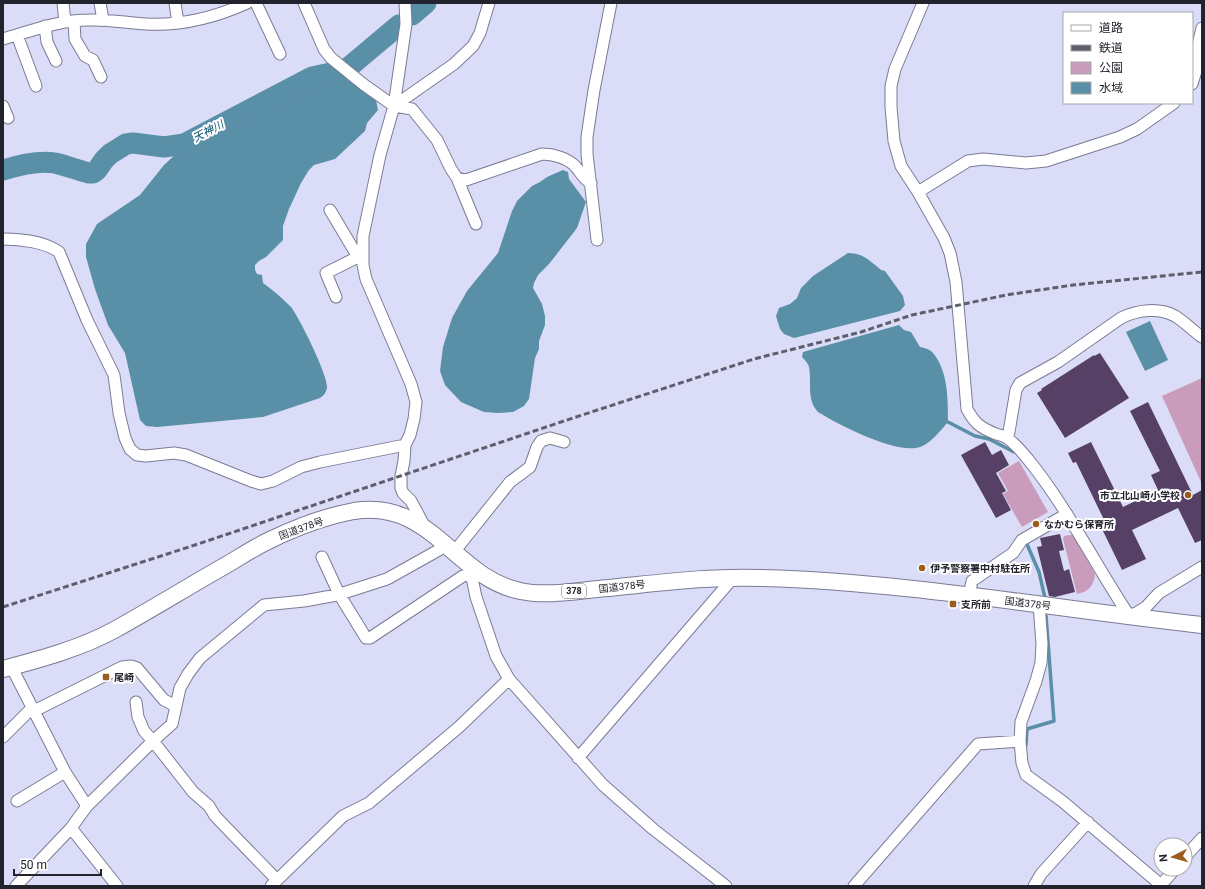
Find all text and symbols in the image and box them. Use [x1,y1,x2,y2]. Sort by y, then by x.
legend [1063,12,1193,104]
text: 道路 [1099,21,1123,35]
text: 鉄道 [1099,41,1123,55]
text: 公園 [1099,61,1123,75]
text: 水域 [1099,81,1123,95]
water label: 天神川 [191,117,227,145]
place label: 市立北山崎小学校 [1100,490,1180,501]
marker: 市立北山崎小学校 [1183,490,1193,500]
street label: 国道378号 [277,515,325,542]
marker: なかむら保育所 [1031,519,1041,529]
place label: なかむら保育所 [1044,519,1114,530]
marker: 伊予警察署中村駐在所 [917,563,927,573]
place label: 伊予警察署中村駐在所 [930,563,1030,574]
street label: 国道378号 [598,579,646,594]
road number: 378 [562,584,586,598]
street label: 国道378号 [1004,595,1052,612]
marker: 支所前 [948,599,958,609]
place label: 支所前 [961,599,991,610]
marker: 尾崎 [101,672,111,682]
place label: 尾崎 [114,672,134,683]
north arrow [1153,837,1193,877]
scale bar [14,851,101,877]
text: N [1157,853,1170,863]
text: 50 m [20,858,47,872]

